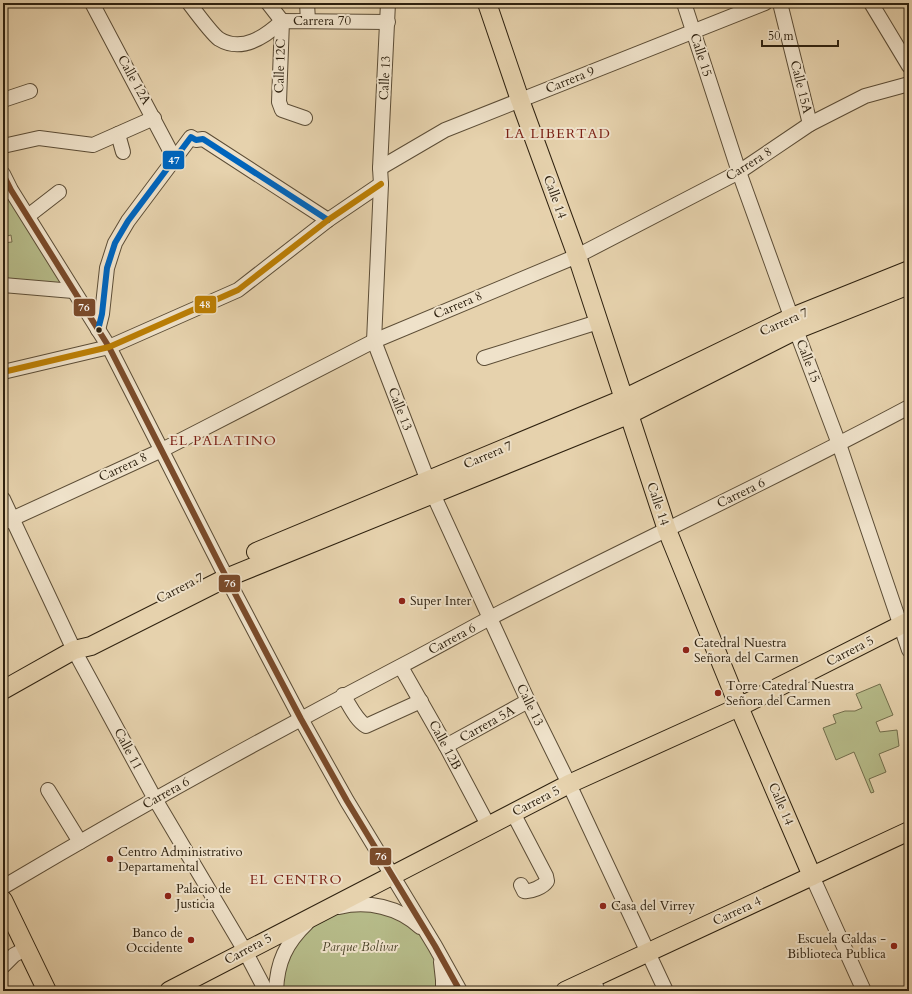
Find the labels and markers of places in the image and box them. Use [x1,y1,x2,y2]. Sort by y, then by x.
unlabelled marker [94,325,104,335]
place label: Super Inter [410,592,472,610]
marker: Super Inter [397,596,407,606]
place label: Catedral Nuestra Señora del Carmen [694,634,800,667]
marker: Catedral Nuestra Señora del Carmen [681,645,691,655]
place label: Torre Catedral Nuestra Señora del Carmen [726,677,854,710]
marker: Torre Catedral Nuestra Señora del Carmen [713,688,723,698]
place label: Centro Administrativo Departamental [118,843,243,876]
marker: Centro Administrativo Departamental [105,854,115,864]
place label: Palacio de Justicia [174,880,231,913]
marker: Palacio de Justicia [163,891,173,901]
place label: Casa del Virrey [611,897,695,915]
marker: Casa del Virrey [598,901,608,911]
place label: Banco de Occidente [126,924,183,957]
place label: Escuela Caldas - Biblioteca Publica [787,930,886,963]
marker: Banco de Occidente [186,935,196,945]
marker: Escuela Caldas - Biblioteca Publica [889,941,899,951]

